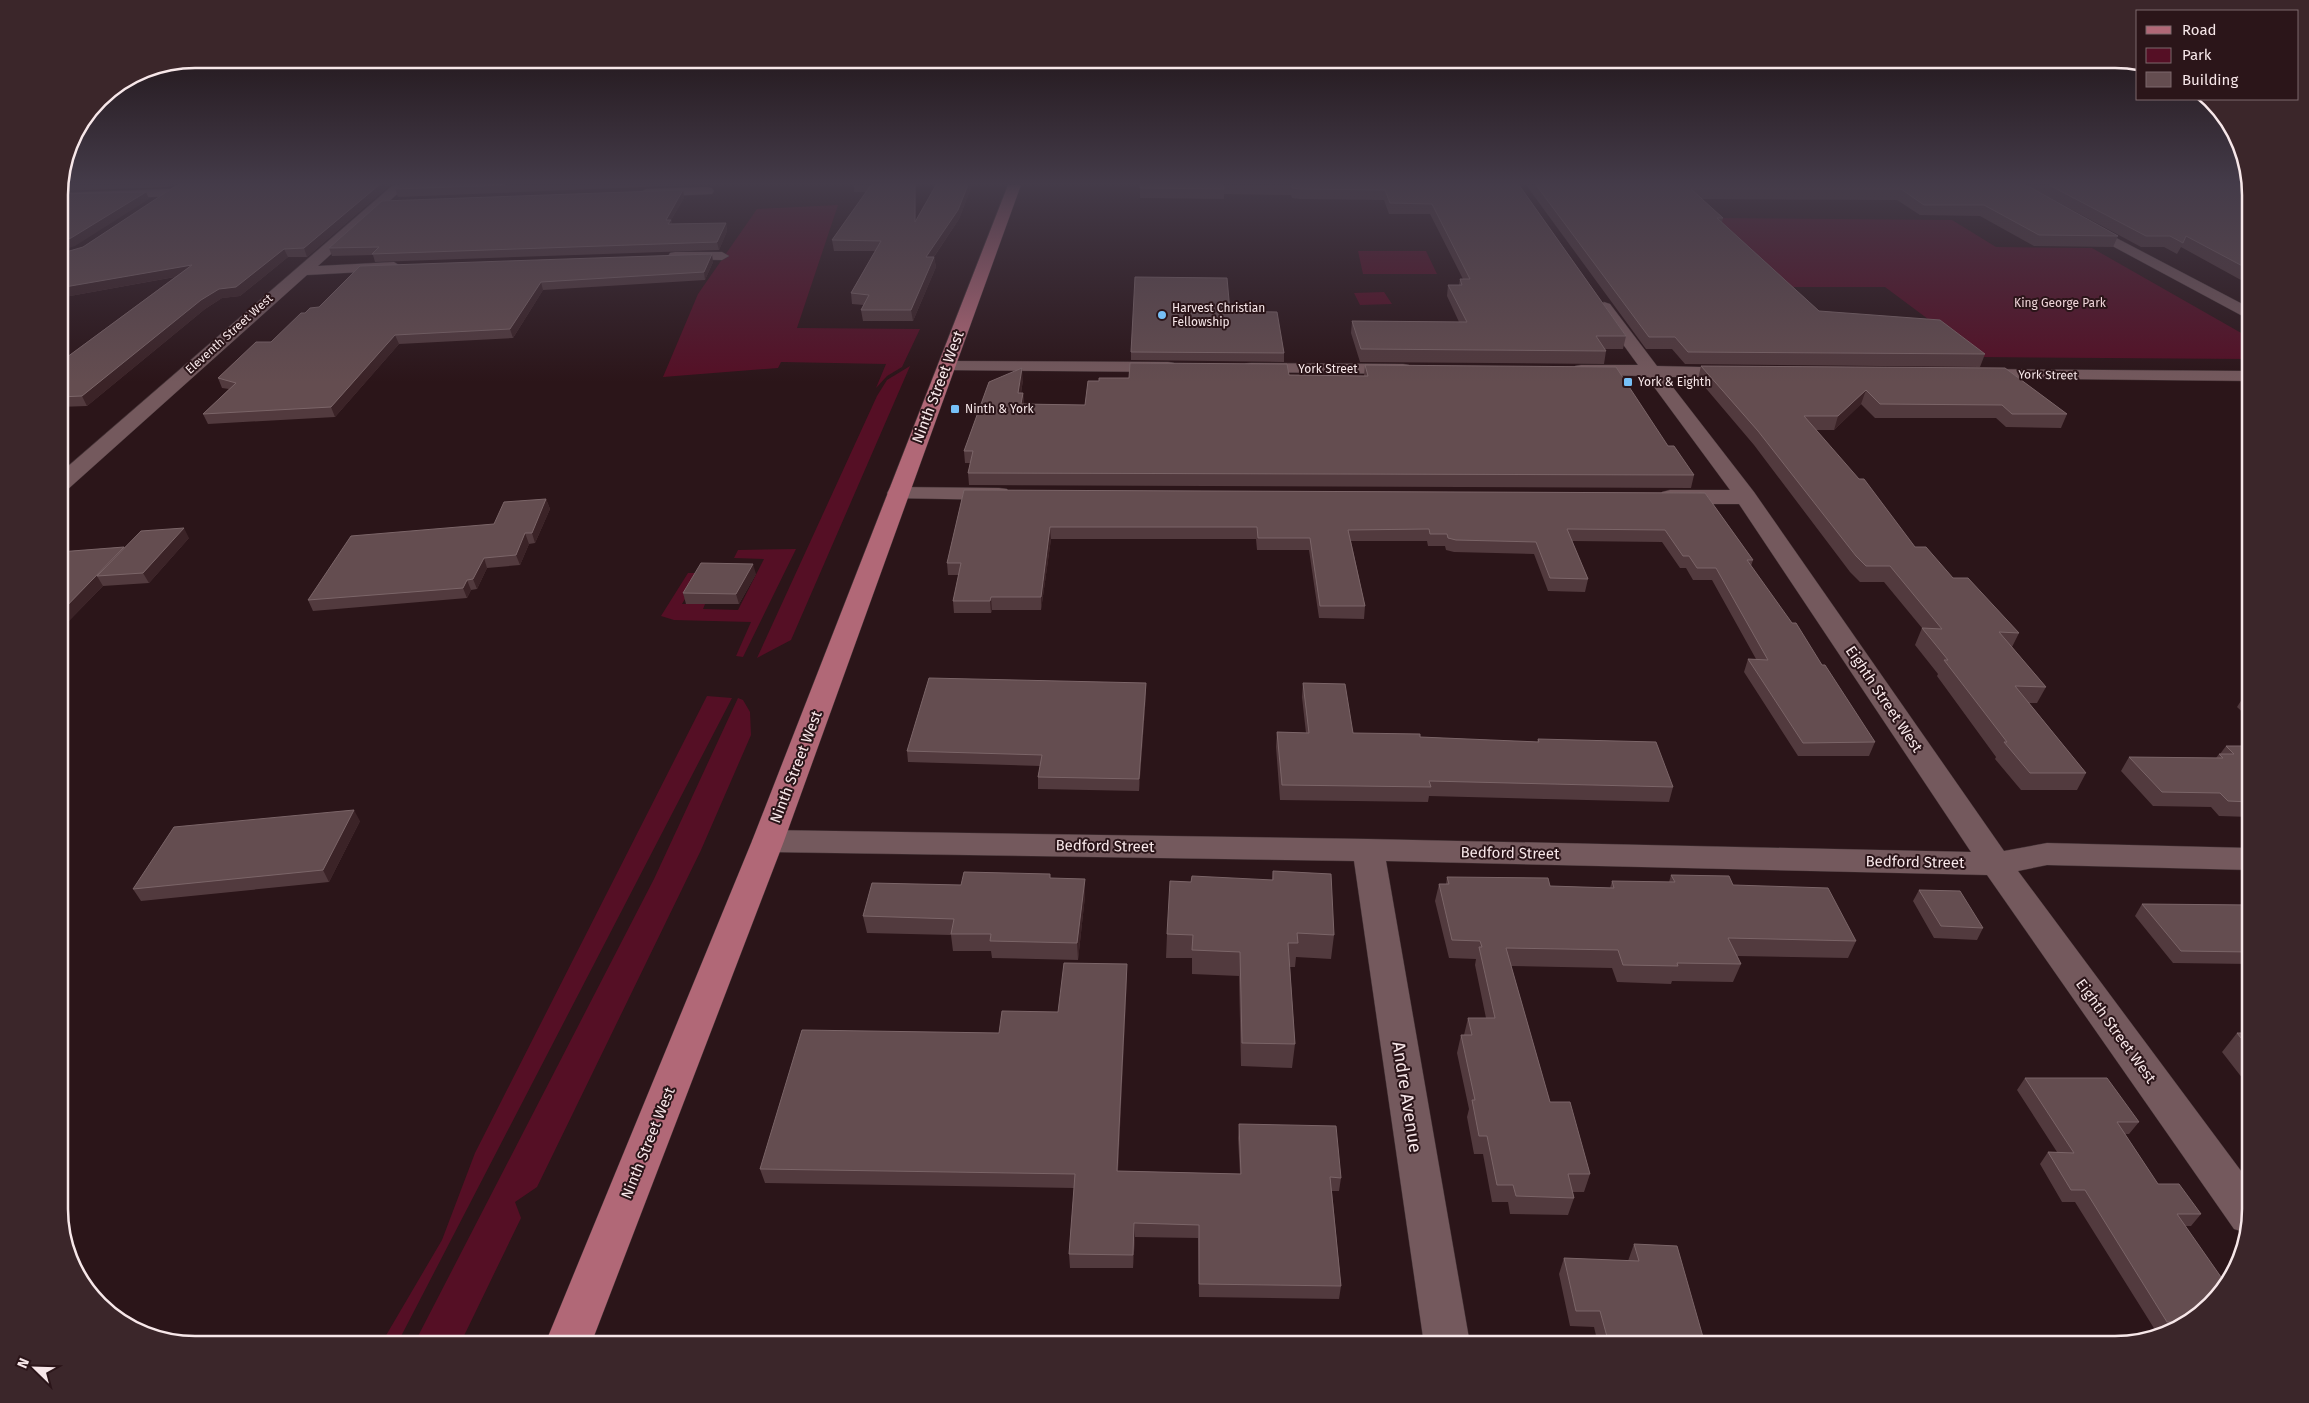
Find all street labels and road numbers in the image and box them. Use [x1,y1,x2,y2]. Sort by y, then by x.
street label: Eleventh Street West [183,291,276,377]
street label: Ninth Street West [908,328,968,446]
street label: York Street [1298,362,1358,376]
street label: York Street [2018,367,2078,383]
street label: Eighth Street West [1842,642,1927,756]
street label: Ninth Street West [766,708,826,826]
street label: Bedford Street [1055,836,1155,856]
street label: Bedford Street [1460,843,1560,863]
street label: Bedford Street [1865,852,1965,872]
street label: Eighth Street West [2072,975,2160,1087]
street label: Andre Avenue [1387,1040,1427,1154]
street label: Ninth Street West [617,1084,679,1202]

